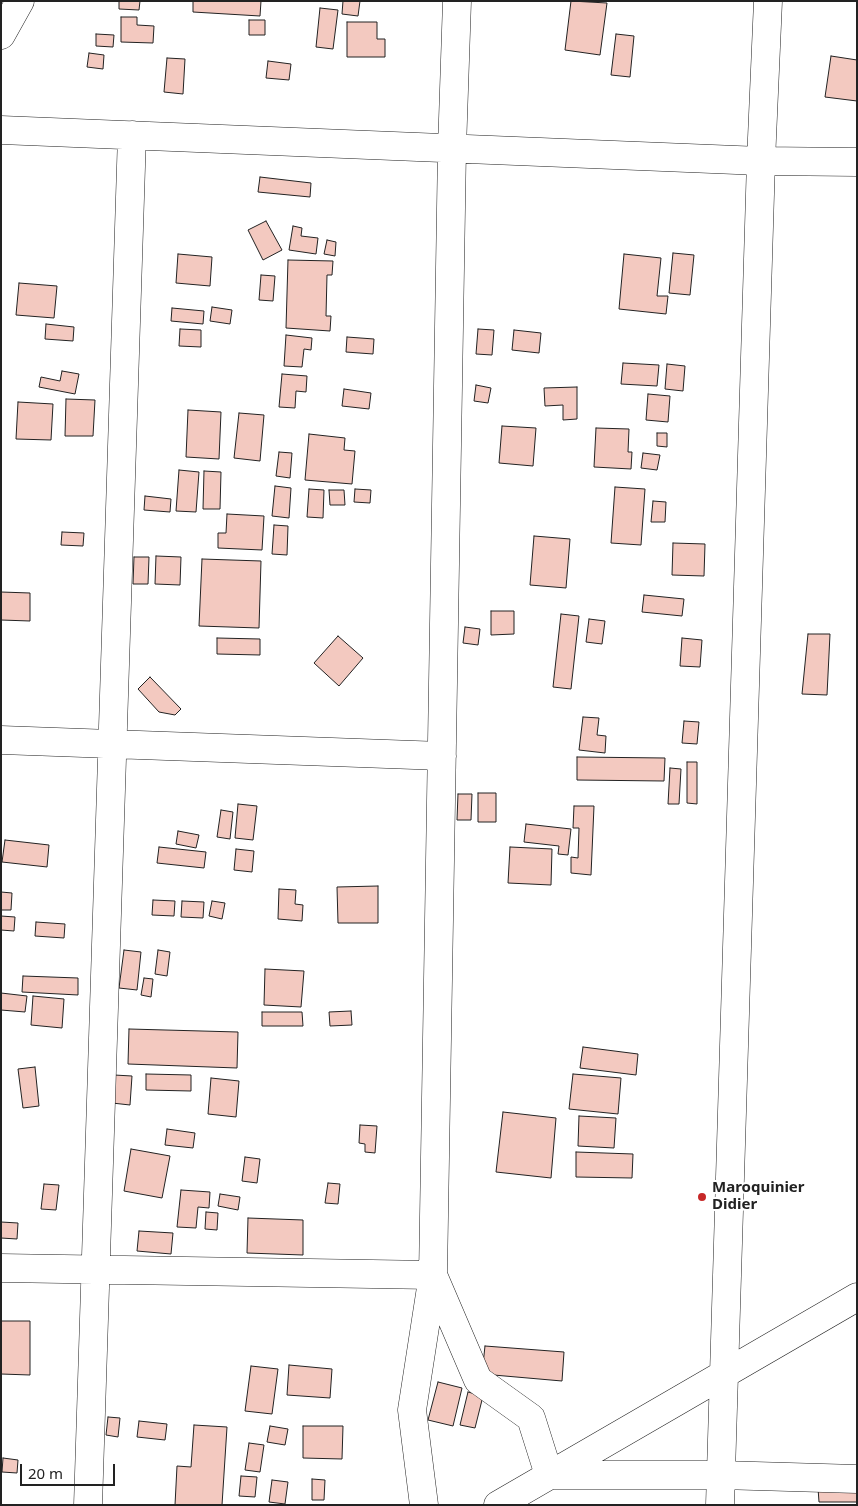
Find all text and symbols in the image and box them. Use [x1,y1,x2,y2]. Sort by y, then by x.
place label: Maroquinier Didier [712,1179,805,1214]
marker: Maroquinier Didier [696,1191,708,1203]
scale bar [22,1454,118,1486]
text: 20 m [28,1463,63,1483]

